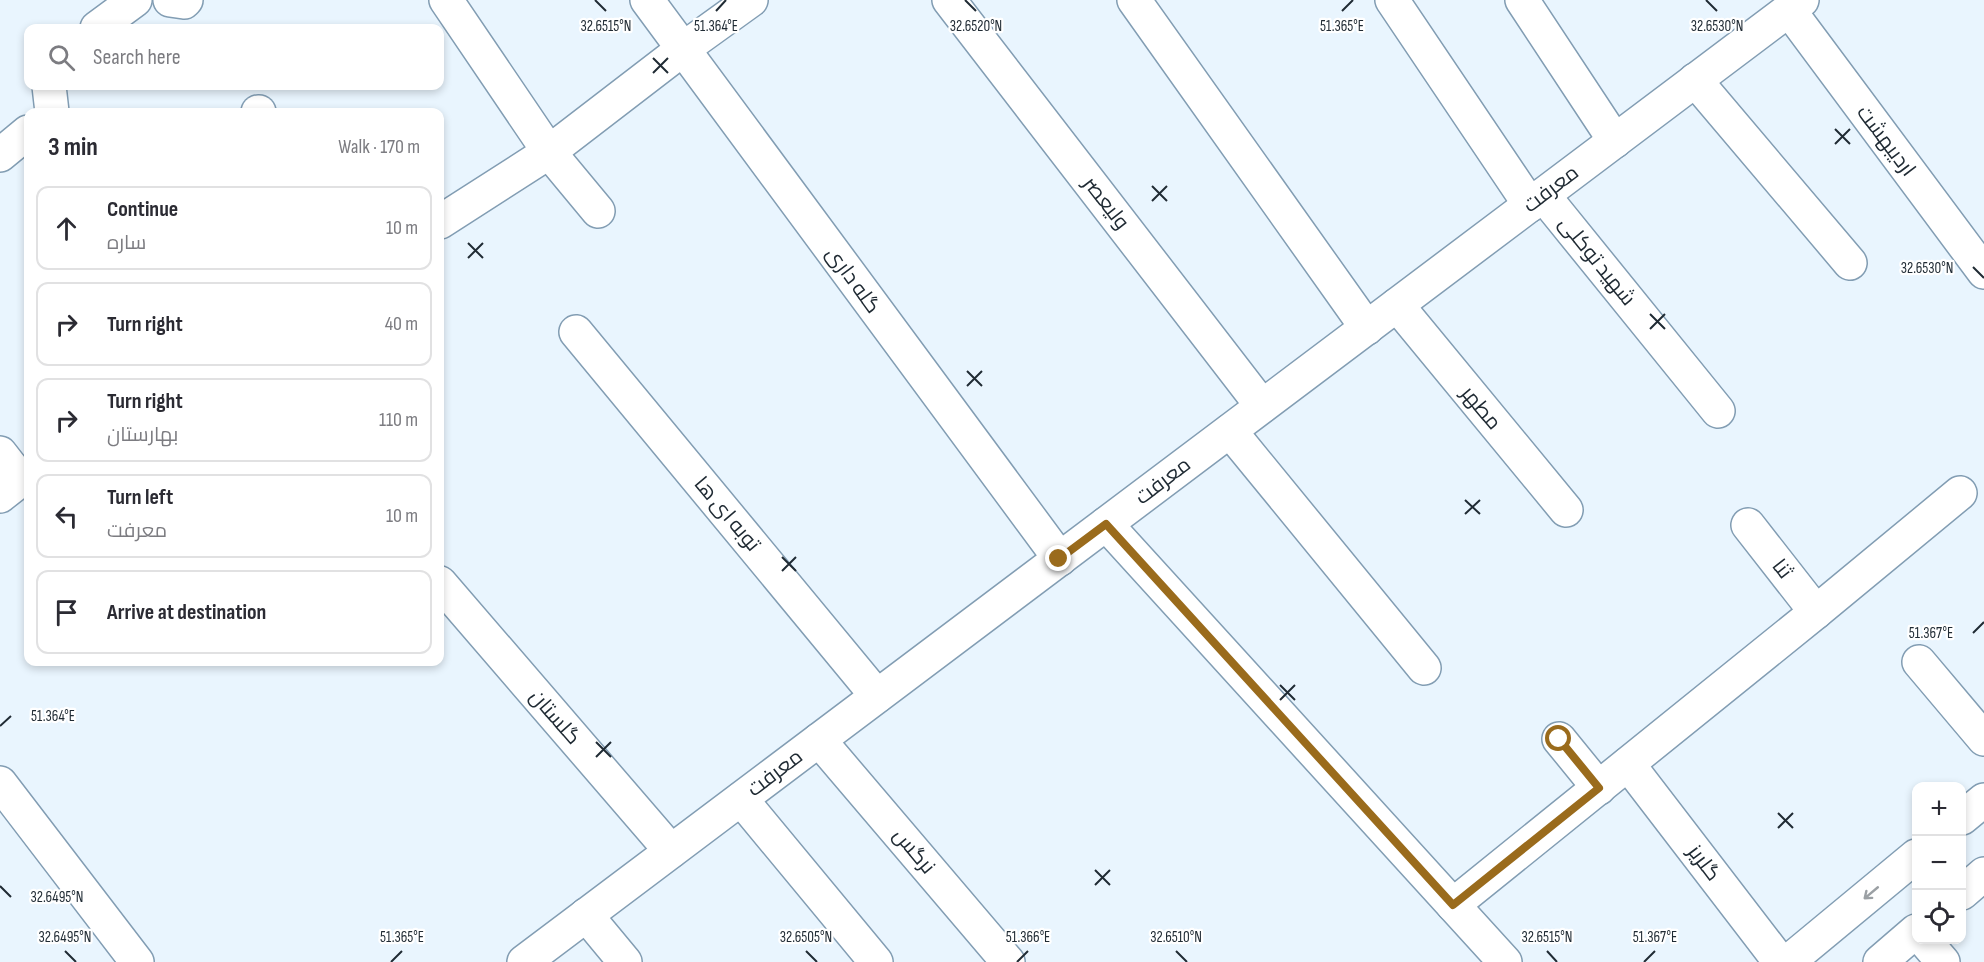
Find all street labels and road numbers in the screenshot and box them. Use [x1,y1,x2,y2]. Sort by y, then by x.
street label: اردیبهشت [1851,101,1921,181]
street label: معرفت [1518,160,1584,218]
street label: ولیعصر [1077,171,1134,234]
street label: شهید توکلی [1553,211,1641,311]
street label: گله داری [820,242,886,318]
street label: مطهر [1455,380,1506,435]
street label: معرفت [1130,452,1196,510]
street label: توبه ای ها [689,472,766,557]
street label: ثنا [1767,554,1798,584]
street label: گلستان [524,684,586,750]
street label: معرفت [742,744,808,802]
street label: نرگس [888,823,940,879]
street label: گلریز [1682,839,1726,886]

